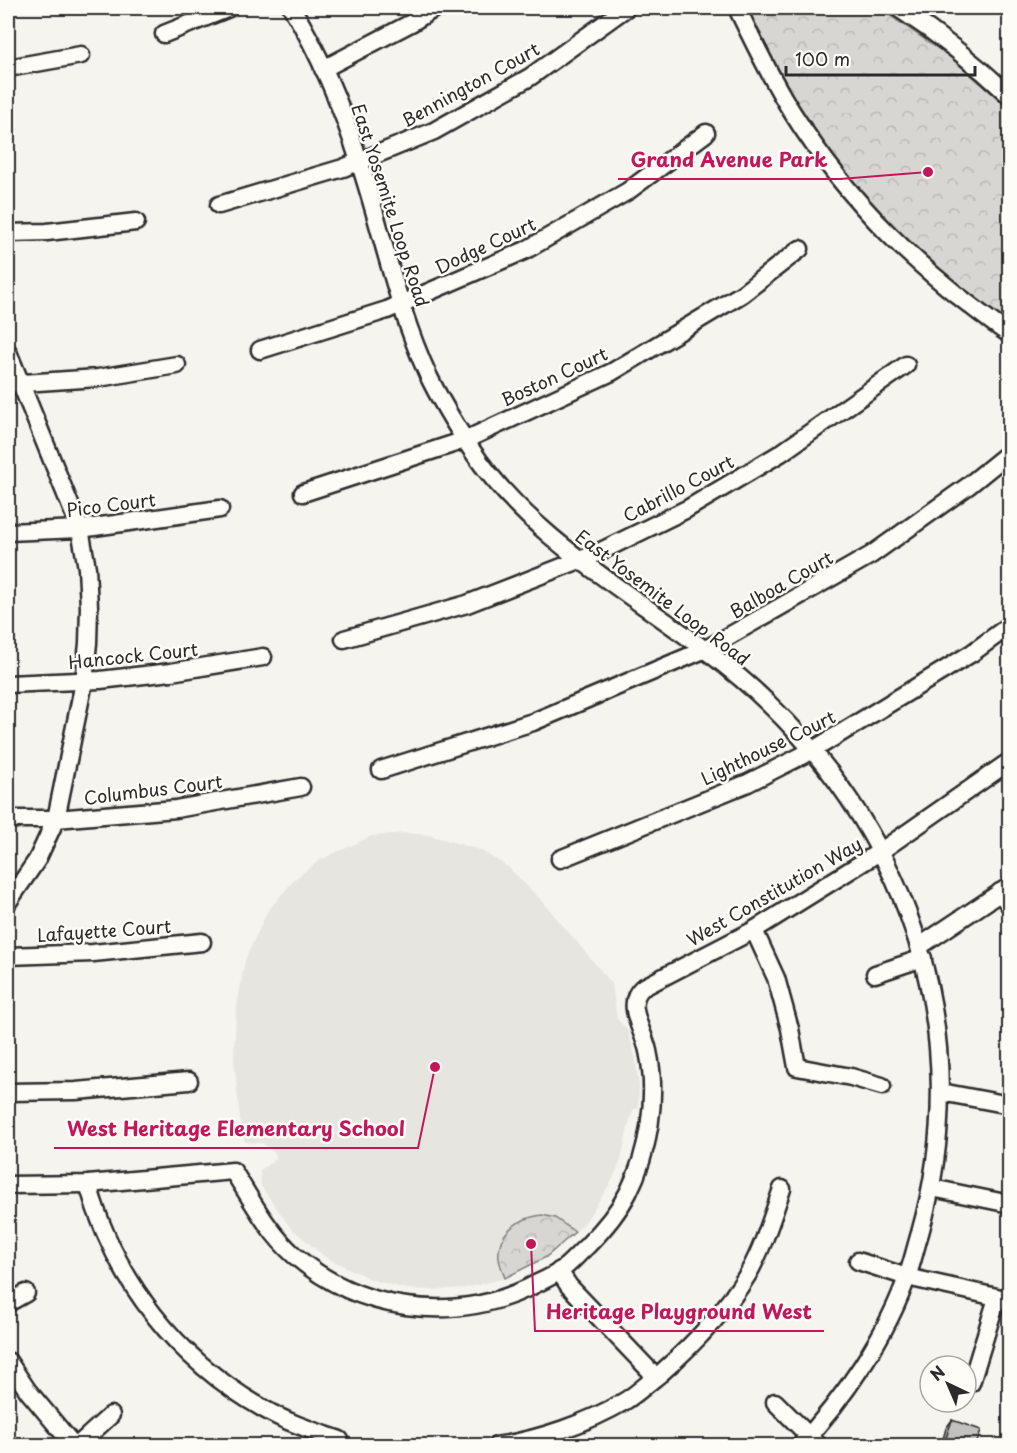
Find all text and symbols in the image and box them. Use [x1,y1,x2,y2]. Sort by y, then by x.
street label: Bennington Court [396,35,544,133]
scale bar [786,39,975,77]
text: 100 m [795,45,850,72]
street label: East Yosemite Loop Road [345,100,437,310]
callout: Grand Avenue Park [618,141,840,179]
text: Grand Avenue Park [630,144,828,174]
street label: Dodge Court [430,210,540,280]
street label: Boston Court [496,340,612,412]
street label: Cabrillo Court [618,447,738,529]
street label: Pico Court [65,485,157,523]
street label: East Yosemite Loop Road [570,522,756,672]
street label: Balboa Court [724,544,838,624]
street label: Hancock Court [67,635,199,675]
street label: Lighthouse Court [696,703,840,791]
street label: Columbus Court [82,767,224,811]
street label: West Constitution Way [681,830,867,952]
street label: Lafayette Court [36,912,172,948]
callout: West Heritage Elementary School [54,1110,418,1148]
text: West Heritage Elementary School [67,1113,405,1143]
callout: Heritage Playground West [535,1293,824,1331]
text: Heritage Playground West [546,1296,812,1326]
north arrow [918,1354,978,1414]
text: N [924,1359,950,1386]

